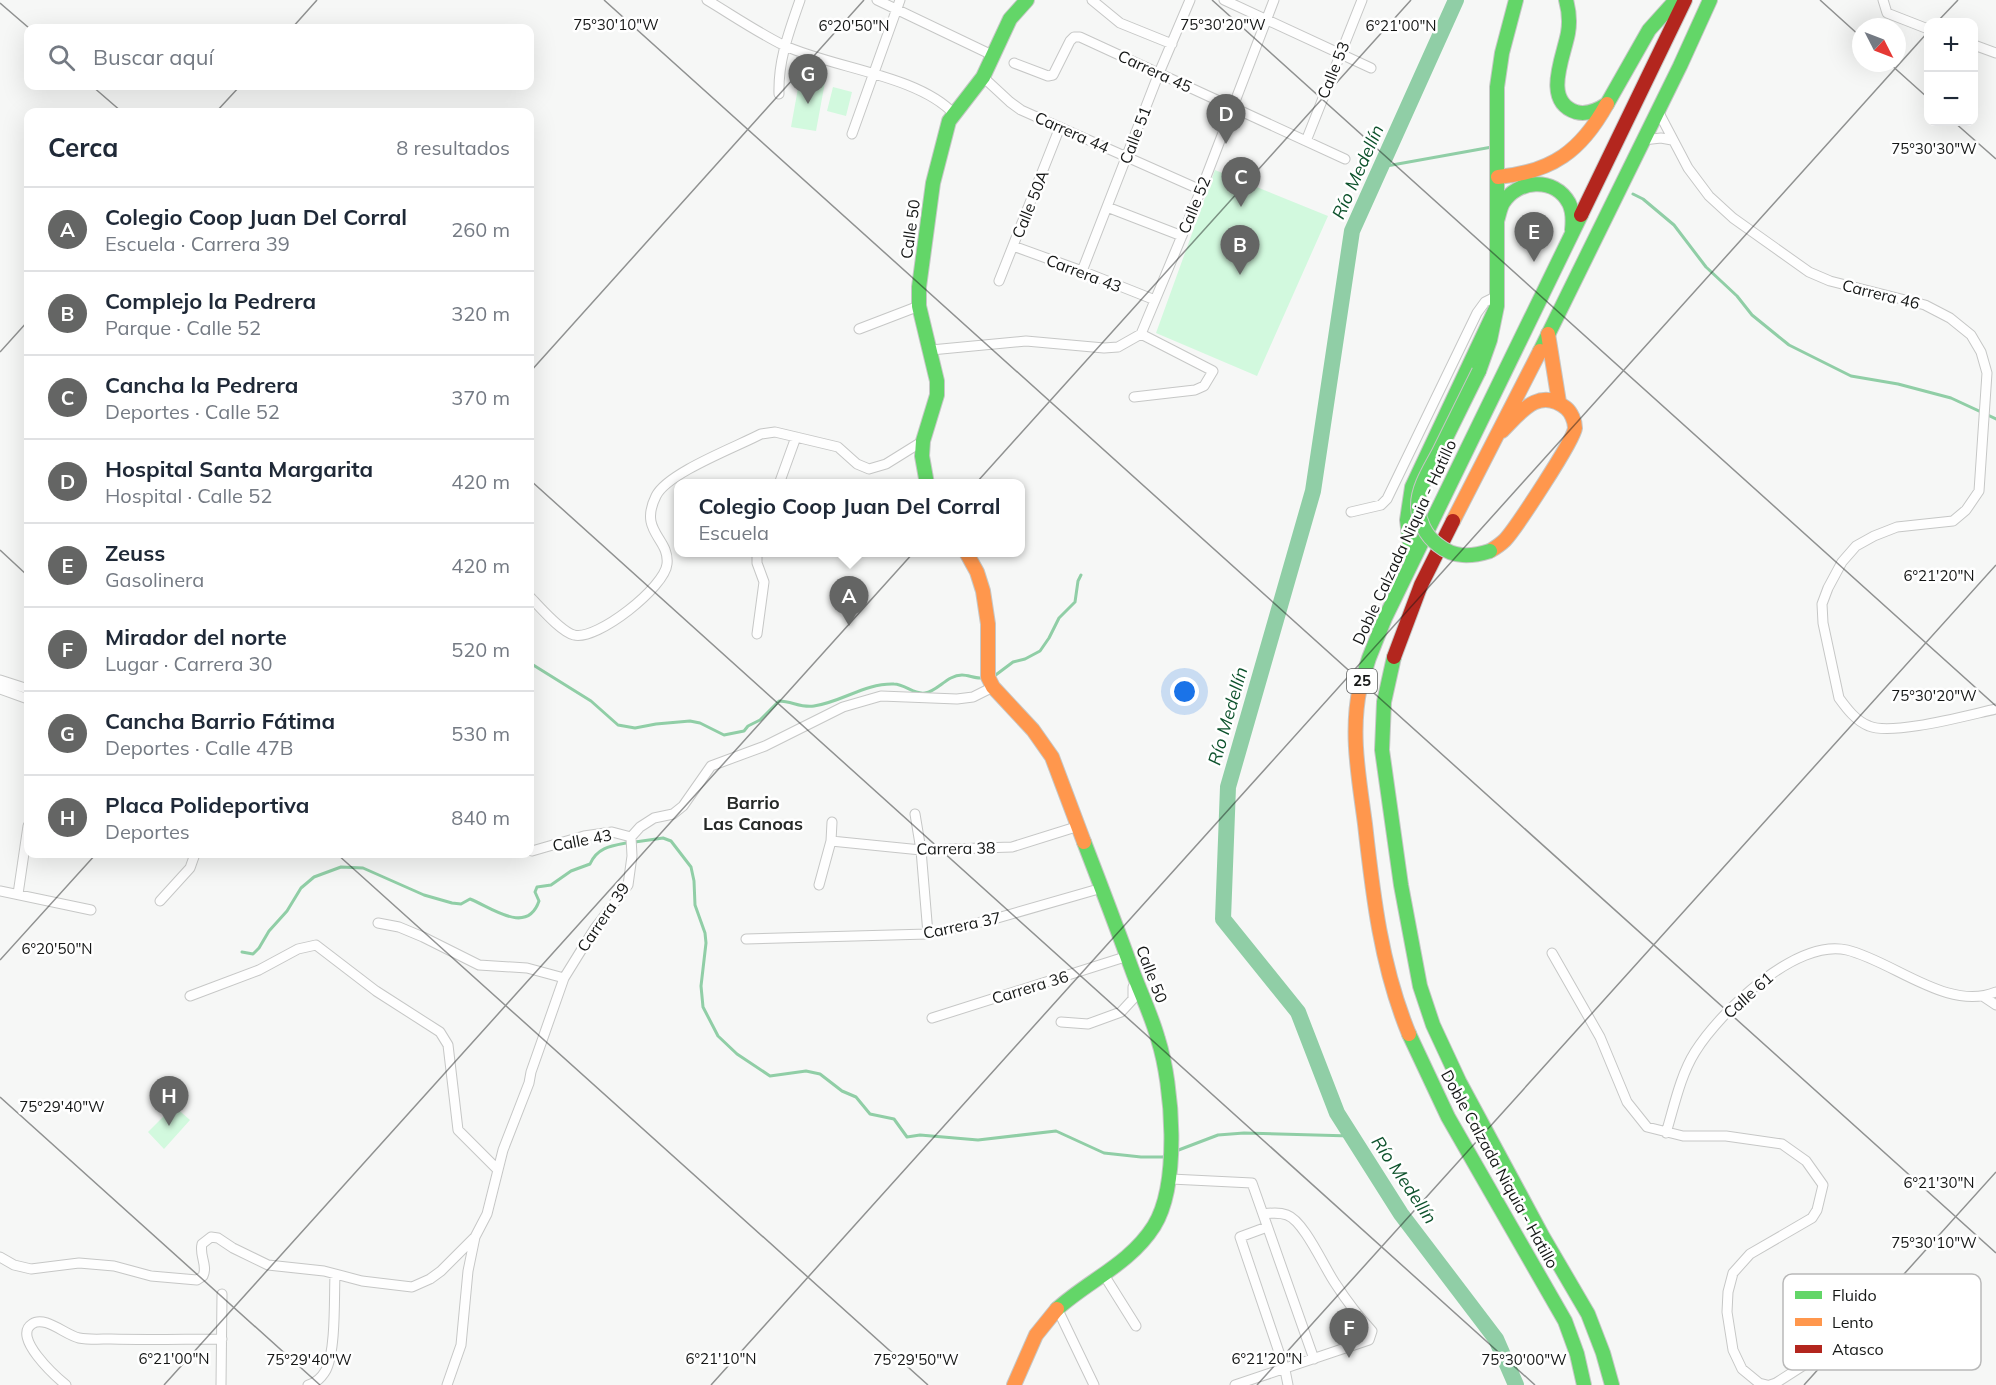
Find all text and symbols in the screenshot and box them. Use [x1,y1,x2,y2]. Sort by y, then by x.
text: 75°30'10"W [573,15,659,34]
text: 75°30'20"W [1180,15,1266,34]
text: 6°20'50"N [819,16,889,35]
text: 6°21'00"N [1366,16,1436,35]
north arrow [1852,18,1906,72]
map controls [1924,18,1978,126]
button: + [1924,18,1978,72]
search box [24,24,534,90]
street label: Calle 53 [1312,38,1354,102]
icon: search [45,41,78,74]
text: Buscar aquí [93,43,214,71]
street label: Carrera 45 [1115,45,1195,97]
pin: G [788,54,828,104]
button: − [1924,72,1978,126]
pin: D [1206,94,1246,144]
street label: Calle 51 [1115,103,1155,167]
street label: Carrera 44 [1032,107,1113,157]
water label: Río Medellín [1327,121,1389,223]
text: Cerca [48,131,118,164]
text: 8 resultados [396,135,510,160]
text: 75°30'30"W [1891,139,1977,158]
pin: C [1222,158,1260,207]
street label: Calle 50A [1007,167,1053,241]
street label: Calle 52 [1173,173,1215,237]
street label: Calle 50 [896,198,924,260]
text: Colegio Coop Juan Del Corral [105,203,407,231]
pin: E [1514,212,1553,262]
text: A [60,217,75,242]
text: 260 m [451,217,510,242]
pin: B [1220,226,1260,275]
text: Escuela · Carrera 39 [105,231,290,256]
street label: Carrera 43 [1043,249,1125,297]
street label: Carrera 46 [1840,275,1922,313]
text: Complejo la Pedrera [105,287,316,315]
text: B [61,301,74,326]
text: 320 m [451,301,510,326]
text: Parque · Calle 52 [105,315,261,340]
text: Cancha la Pedrera [105,371,299,399]
text: C [61,385,74,410]
text: 370 m [451,385,510,410]
text: Deportes · Calle 52 [105,399,280,424]
street label: Doble Calzada Niquia - Hatillo [1348,436,1460,648]
text: Hospital Santa Margarita [105,455,373,483]
text: D [60,469,75,494]
text: 420 m [451,469,510,494]
popup [674,479,1025,557]
text: Hospital · Calle 52 [105,483,272,508]
text: Colegio Coop Juan Del Corral [698,492,1001,520]
text: Escuela [698,520,769,545]
text: Zeuss [105,539,165,567]
text: E [62,553,73,578]
text: 420 m [451,553,510,578]
text: 6°21'20"N [1904,566,1974,585]
text: Gasolinera [105,567,204,592]
pin: A [830,576,868,626]
text: Mirador del norte [105,623,287,651]
text: F [62,637,73,662]
text: 520 m [451,637,510,662]
text: Lugar · Carrera 30 [105,651,273,676]
water label: Río Medellín [1203,664,1252,768]
road number: 25 [1347,669,1377,693]
your location [1170,677,1199,706]
text: 75°30'20"W [1891,686,1977,705]
text: Cancha Barrio Fátima [105,707,335,735]
text: G [60,721,75,746]
text: 530 m [451,721,510,746]
text: Deportes · Calle 47B [105,735,293,760]
text: Placa Polideportiva [105,791,309,819]
district label: Barrio Las Canoas [703,791,803,835]
text: H [60,805,75,830]
text: 840 m [451,805,510,830]
text: Deportes [105,819,190,844]
street label: Calle 43 [551,824,613,856]
street label: Carrera 38 [916,837,996,859]
street label: Carrera 39 [573,879,633,955]
street label: Carrera 37 [921,907,1003,943]
text: 6°20'50"N [22,939,92,958]
street label: Calle 50 [1132,942,1172,1006]
street label: Carrera 36 [989,966,1071,1008]
street label: Calle 61 [1719,967,1777,1023]
street label: Doble Calzada Niquia - Hatillo [1437,1066,1563,1272]
pin: H [150,1076,188,1126]
text: 75°29'40"W [19,1097,105,1116]
water label: Río Medellín [1367,1131,1442,1228]
text: 6°21'30"N [1904,1173,1974,1192]
text: 75°30'10"W [1891,1233,1977,1252]
legend [1783,1274,1981,1370]
text: Fluido [1832,1285,1877,1305]
pin: F [1330,1308,1368,1358]
text: Lento [1832,1312,1873,1332]
text: Atasco [1832,1339,1884,1359]
text: 6°21'00"N [139,1349,209,1368]
text: 6°21'10"N [686,1349,756,1368]
text: 6°21'20"N [1232,1349,1302,1368]
text: 75°29'40"W [266,1350,352,1369]
text: 75°29'50"W [873,1350,959,1369]
text: 75°30'00"W [1481,1350,1567,1369]

